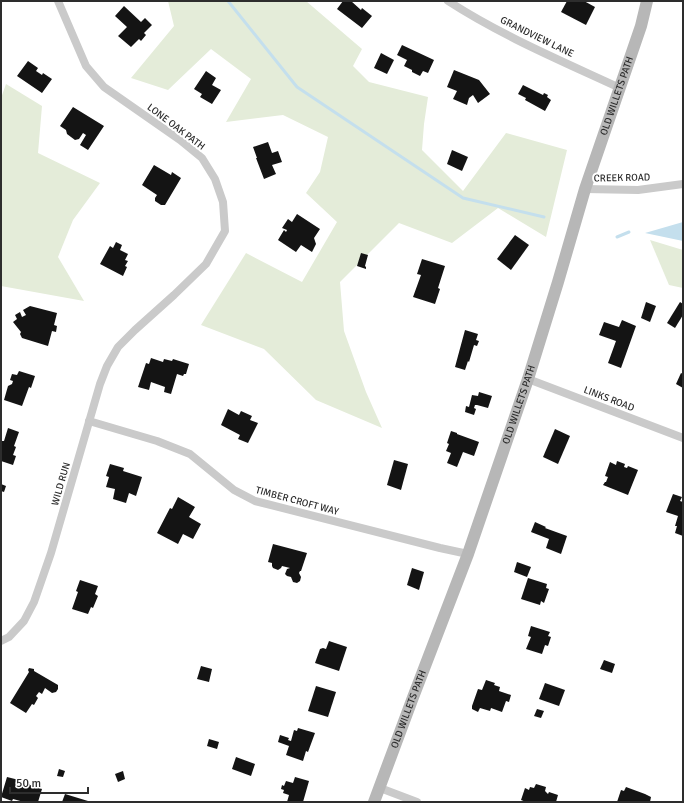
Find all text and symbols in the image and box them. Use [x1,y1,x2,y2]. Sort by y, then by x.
street label: GRANDVIEW LANE [498,14,576,60]
street label: OLD WILLETS PATH [598,55,636,137]
street label: LONE OAK PATH [145,101,207,153]
street label: CREEK ROAD [594,172,650,184]
street label: OLD WILLETS PATH [500,364,538,446]
street label: LINKS ROAD [582,384,636,414]
street label: WILD RUN [49,461,73,507]
street label: TIMBER CROFT WAY [254,484,340,518]
street label: OLD WILLETS PATH [389,668,429,750]
scale bar [10,769,88,795]
text: 50 m [16,776,41,791]

